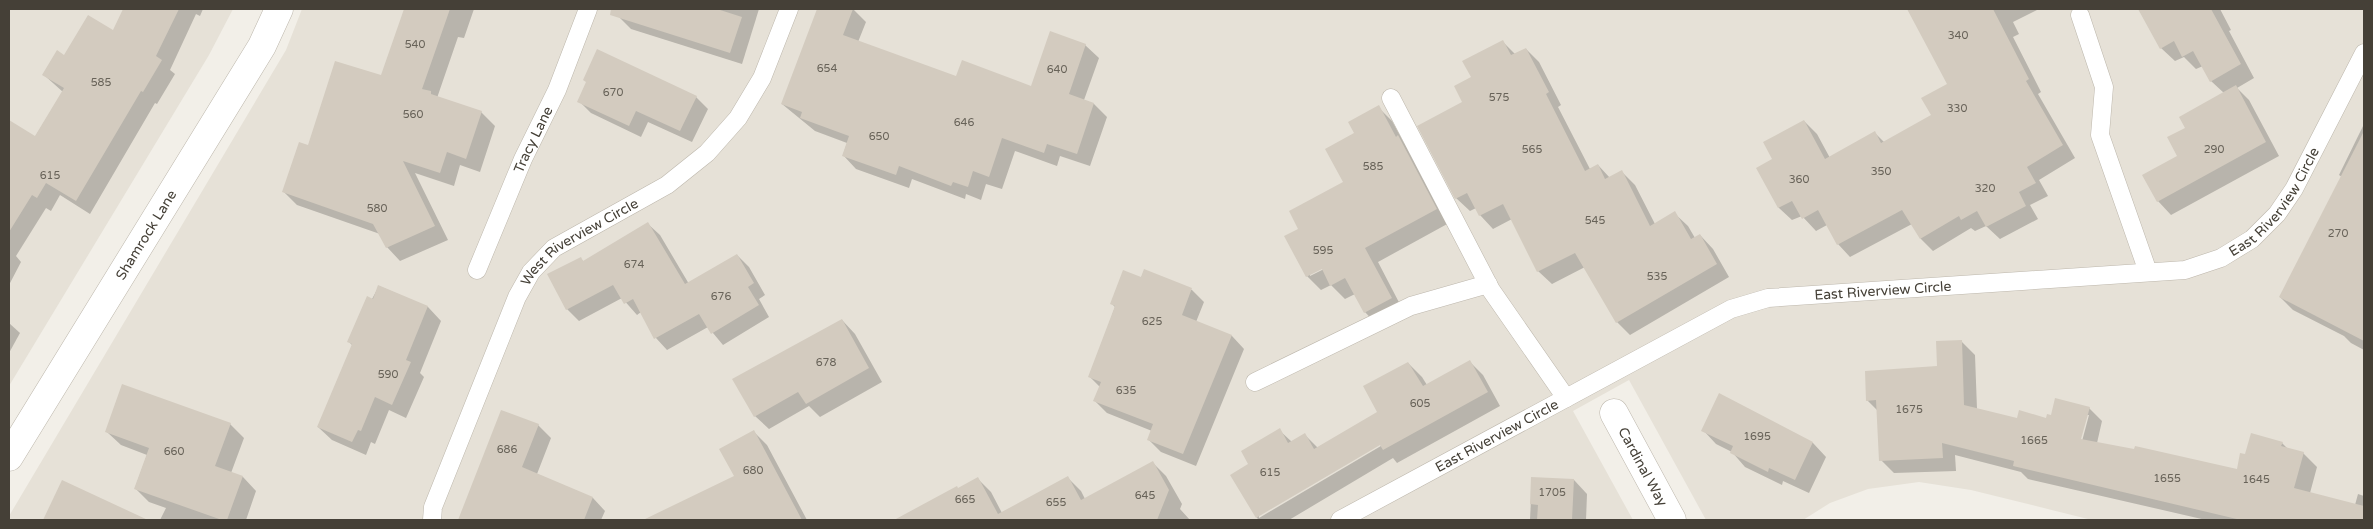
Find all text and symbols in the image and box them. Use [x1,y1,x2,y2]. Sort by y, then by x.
house number: 340 [1948,29,1968,42]
house number: 540 [405,38,425,51]
house number: 654 [817,62,837,75]
house number: 640 [1047,63,1067,76]
house number: 585 [91,76,111,89]
house number: 670 [603,86,623,99]
house number: 575 [1489,91,1509,104]
house number: 330 [1947,102,1967,115]
street label: Tracy Lane [510,103,556,175]
house number: 560 [403,108,423,121]
house number: 646 [954,116,974,129]
house number: 650 [869,130,889,143]
house number: 565 [1522,143,1542,156]
house number: 290 [2204,143,2224,156]
street label: East Riverview Circle [2226,144,2323,260]
house number: 585 [1363,160,1383,173]
house number: 350 [1871,165,1891,178]
house number: 615 [40,169,60,182]
house number: 360 [1789,173,1809,186]
house number: 320 [1975,182,1995,195]
street label: Shamrock Lane [112,187,180,283]
street label: West Riverview Circle [517,194,641,288]
house number: 580 [367,202,387,215]
house number: 545 [1585,214,1605,227]
house number: 270 [2328,227,2348,240]
house number: 595 [1313,244,1333,257]
house number: 674 [624,258,644,271]
house number: 535 [1647,270,1667,283]
street label: East Riverview Circle [1814,277,1952,303]
house number: 676 [711,290,731,303]
house number: 625 [1142,315,1162,328]
house number: 678 [816,356,836,369]
house number: 590 [378,368,398,381]
house number: 635 [1116,384,1136,397]
street label: East Riverview Circle [1432,395,1561,476]
house number: 605 [1410,397,1430,410]
house number: 1675 [1895,403,1923,416]
street label: Cardinal Way [1615,424,1672,510]
house number: 1695 [1743,430,1771,443]
house number: 1665 [2020,434,2048,447]
house number: 686 [497,443,517,456]
house number: 660 [164,445,184,458]
house number: 680 [743,464,763,477]
house number: 615 [1260,466,1280,479]
house number: 1655 [2153,472,2181,485]
house number: 1645 [2242,473,2270,486]
house number: 1705 [1538,486,1566,499]
house number: 645 [1135,489,1155,502]
house number: 665 [955,493,975,506]
house number: 655 [1046,496,1066,509]

